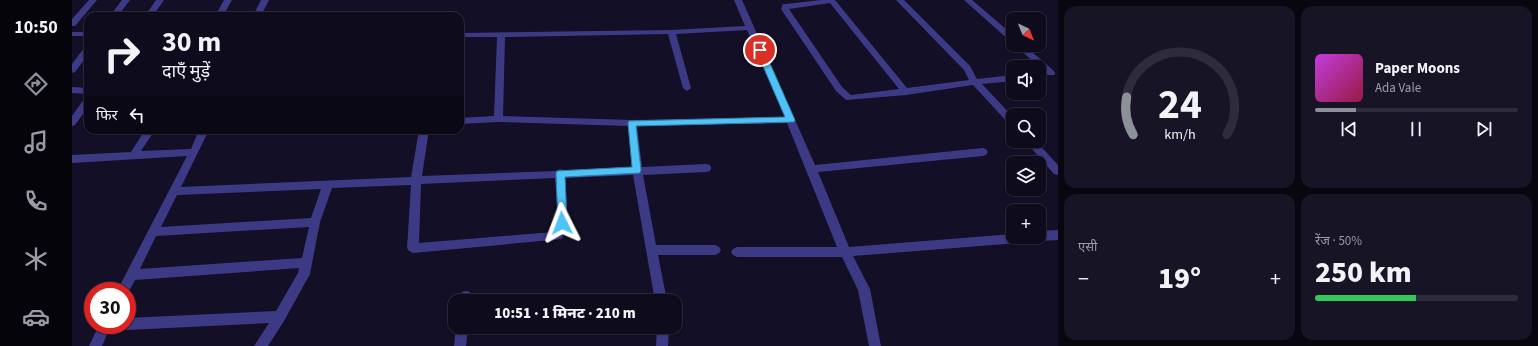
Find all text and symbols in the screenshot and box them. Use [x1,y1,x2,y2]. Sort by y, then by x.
north arrow [1006,12,1046,52]
map controls [1006,12,1046,244]
text: 10:50 [14,15,58,40]
text: 30 m [162,22,221,62]
icon: right [96,28,148,80]
pin [743,33,777,67]
icon: arrive [749,39,771,61]
text: Paper Moons [1375,58,1460,79]
text: दाएँ मुड़ें [162,59,210,84]
button: sound [1006,60,1046,100]
icon: directions [22,70,50,98]
text: 24 [1158,75,1201,135]
text: Ada Vale [1375,79,1421,97]
icon: left [126,104,148,126]
text: फिर [96,105,118,126]
button: search [1006,108,1046,148]
icon: previous [1338,118,1360,140]
icon: pause [1405,118,1427,140]
icon: next [1473,118,1495,140]
text: km/h [1164,123,1195,144]
icon: music [22,128,50,156]
button: layers [1006,156,1046,196]
icon: phone [22,187,50,215]
position arrow [541,202,583,244]
button: + [1006,204,1046,244]
text: रेंज · 50% [1315,232,1362,250]
text: एसी [1078,238,1097,256]
icon: climate [22,245,50,273]
text: 250 km [1315,251,1412,294]
text: 19° [1158,257,1201,300]
text: − [1078,263,1089,295]
text: + [1270,263,1281,295]
speed limit sign: 30 [84,282,136,334]
icon: car [22,303,50,331]
text: 10:51 · 1 मिनट · 210 m [494,303,636,324]

